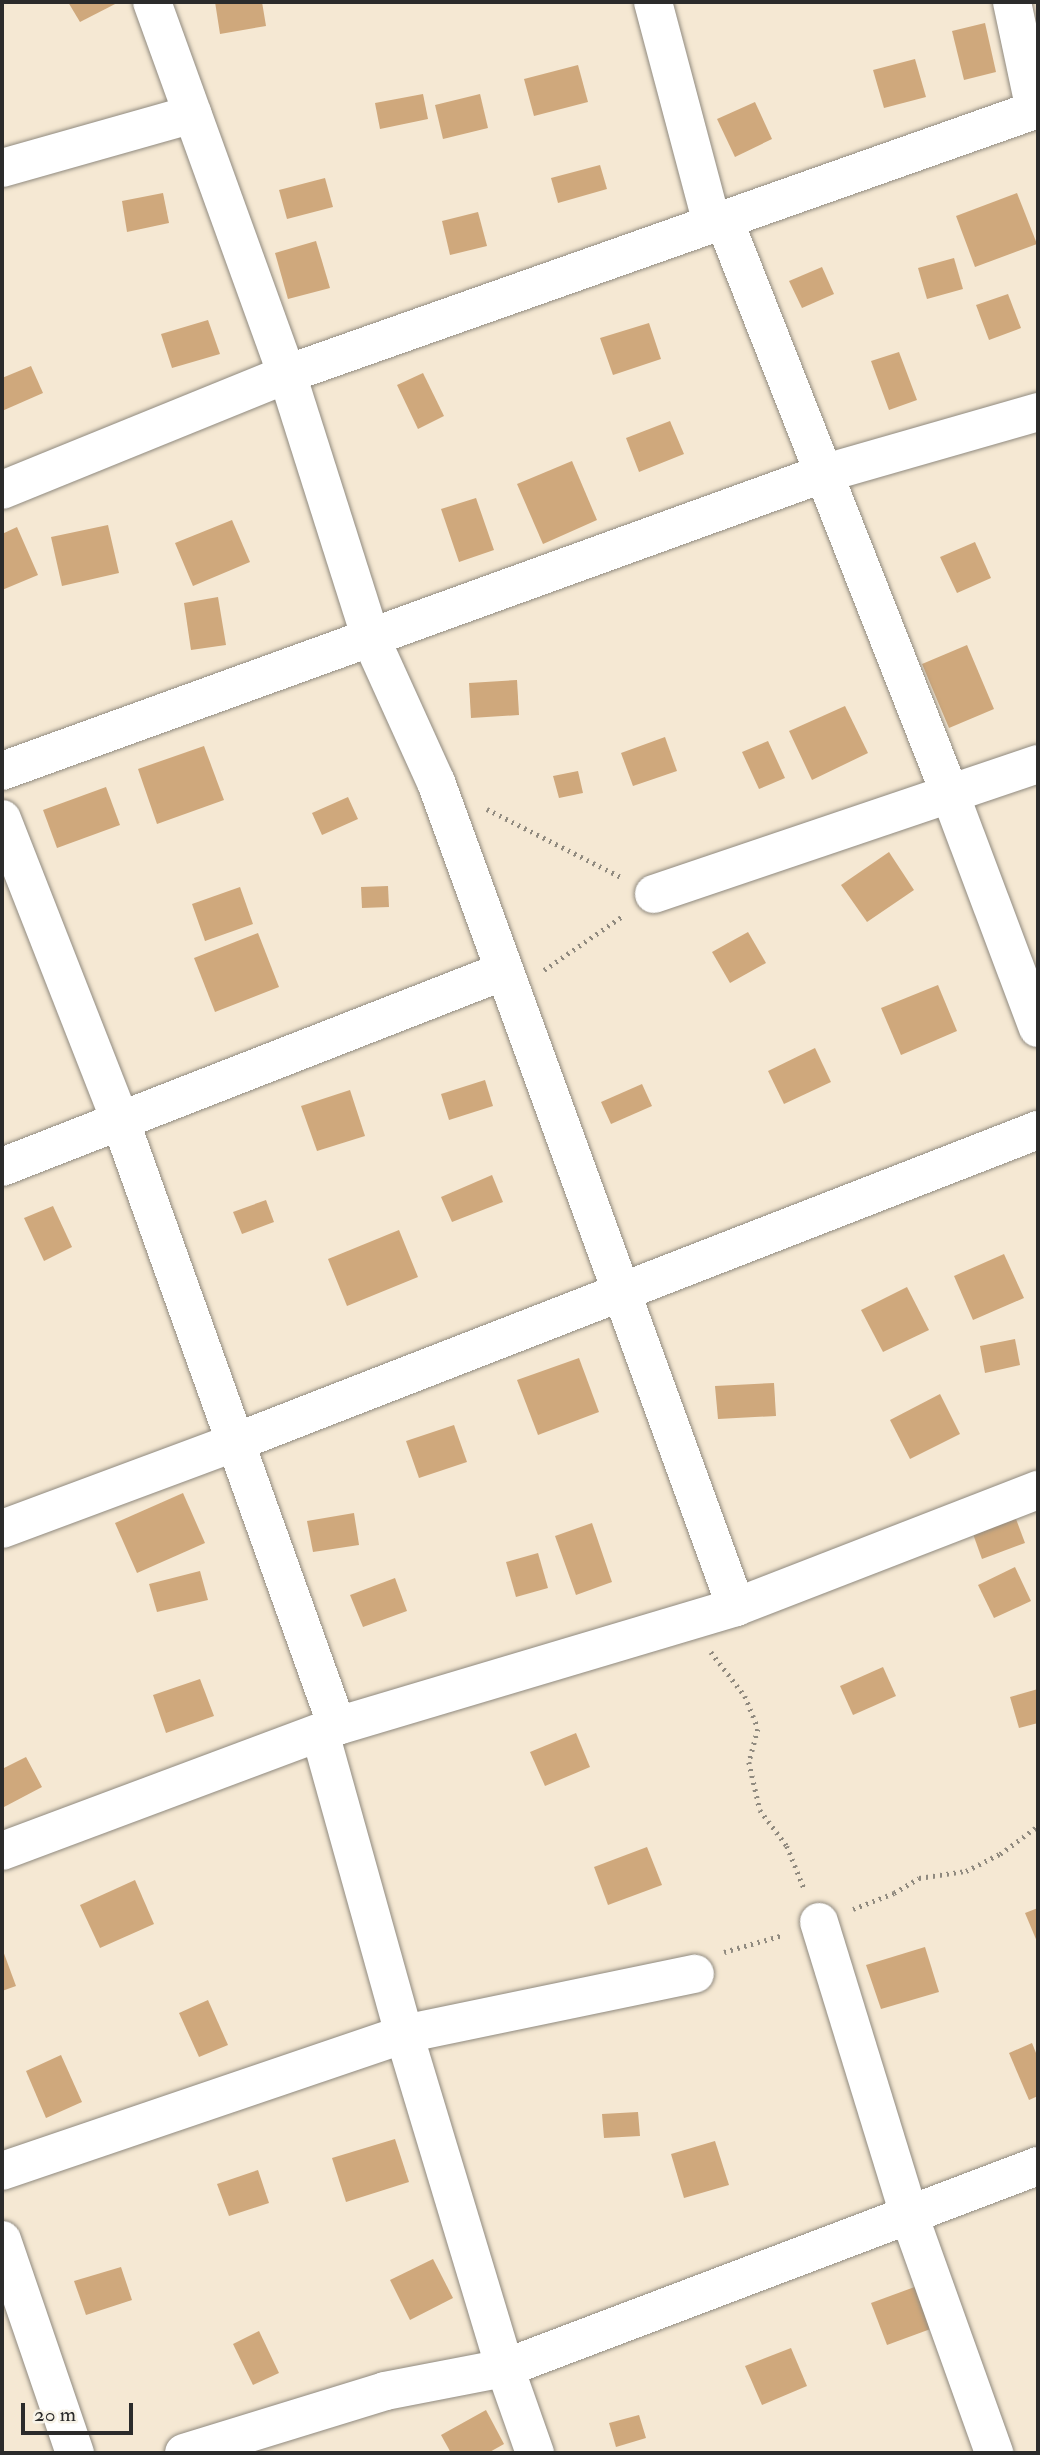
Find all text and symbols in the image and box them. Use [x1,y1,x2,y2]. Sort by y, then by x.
scale bar [24,2388,136,2432]
text: 20 m [34,2401,76,2428]

